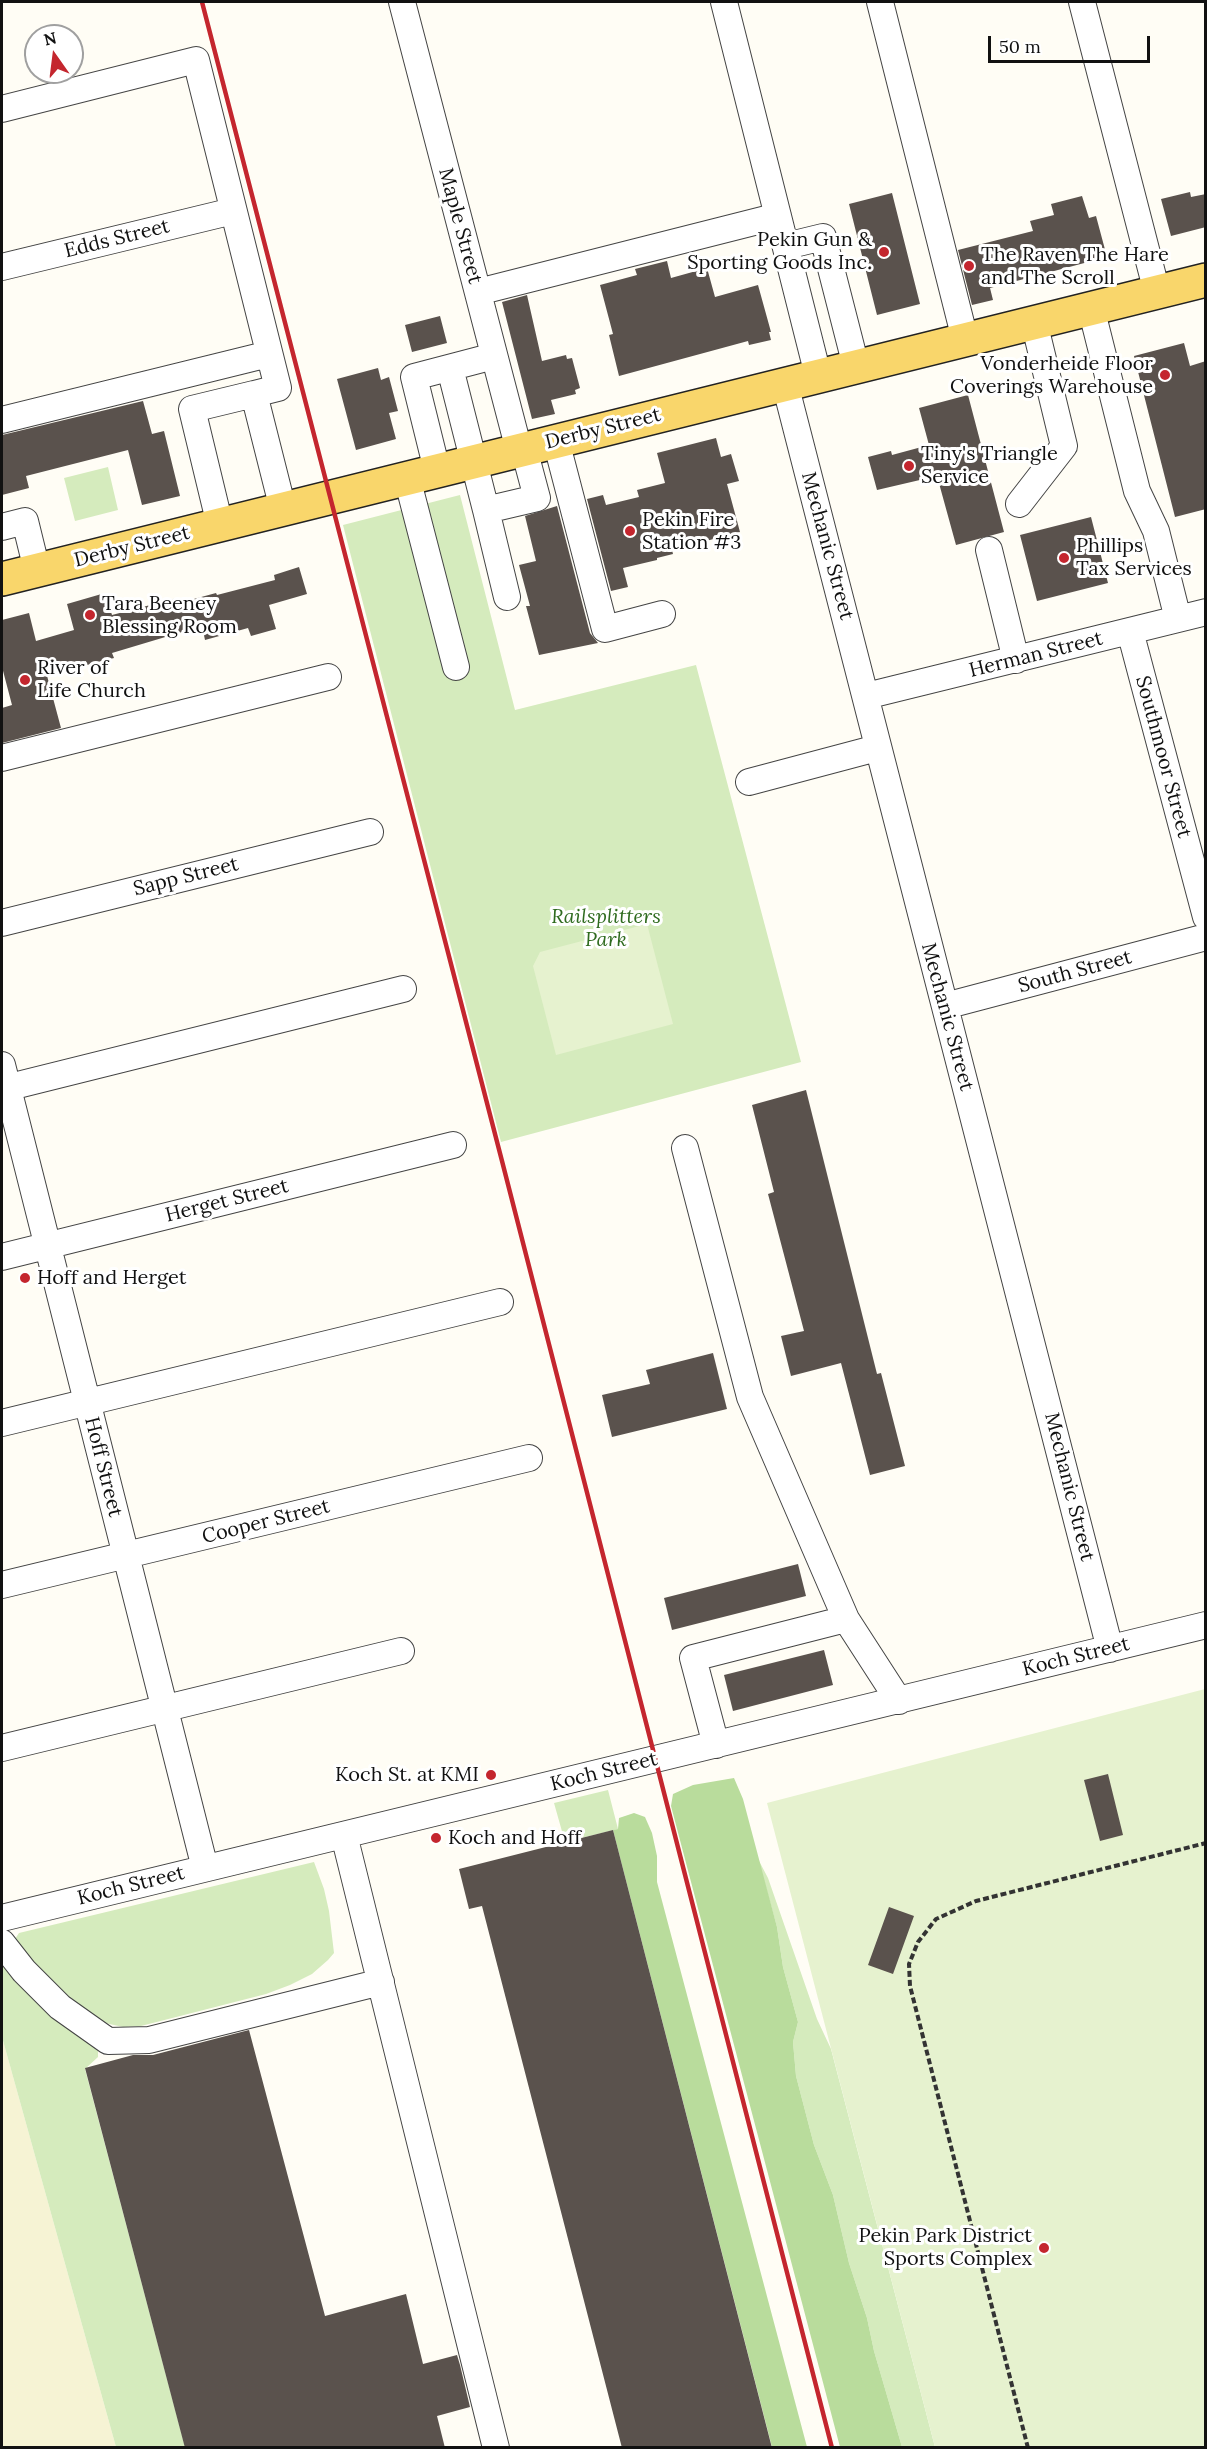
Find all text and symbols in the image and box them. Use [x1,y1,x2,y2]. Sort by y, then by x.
north arrow [24,24,84,84]
scale bar [991,24,1153,62]
text: N [42,27,59,50]
text: 50 m [999,35,1041,58]
street label: Maple Street [433,165,487,287]
street label: Edds Street [62,214,172,264]
place label: Pekin Gun & Sporting Goods Inc. [687,228,872,275]
place label: The Raven The Hare and The Scroll [981,243,1169,290]
marker: Pekin Gun & Sporting Goods Inc. [877,245,891,259]
marker: The Raven The Hare and The Scroll [962,259,976,273]
place label: Vonderheide Floor Coverings Warehouse [950,352,1153,399]
marker: Vonderheide Floor Coverings Warehouse [1158,368,1172,382]
street label: Derby Street [543,403,663,455]
place label: Tiny's Triangle Service [921,442,1058,489]
marker: Tiny's Triangle Service [902,459,916,473]
street label: Mechanic Street [796,469,858,623]
place label: Pekin Fire Station #3 [642,508,741,555]
street label: Derby Street [72,521,192,573]
marker: Pekin Fire Station #3 [623,524,637,538]
place label: Phillips Tax Services [1076,534,1192,581]
marker: Phillips Tax Services [1057,551,1071,565]
place label: Tara Beeney Blessing Room [102,592,237,639]
marker: Tara Beeney Blessing Room [83,608,97,622]
street label: Herman Street [967,627,1105,683]
place label: River of Life Church [37,656,146,703]
marker: River of Life Church [18,673,32,687]
street label: Southmoor Street [1130,673,1196,841]
street label: Sapp Street [131,852,241,902]
park label: Railsplitters Park [551,905,661,952]
street label: Mechanic Street [916,940,978,1094]
street label: South Street [1016,945,1134,999]
street label: Herget Street [163,1174,291,1228]
place label: Hoff and Herget [37,1266,186,1290]
marker: Hoff and Herget [18,1271,32,1285]
street label: Mechanic Street [1039,1410,1099,1564]
street label: Hoff Street [79,1414,127,1520]
street label: Cooper Street [200,1495,332,1549]
street label: Koch Street [1020,1632,1132,1682]
street label: Koch Street [548,1747,660,1797]
place label: Koch St. at KMI [335,1763,479,1787]
marker: Koch St. at KMI [484,1768,498,1782]
place label: Koch and Hoff [448,1826,581,1850]
marker: Koch and Hoff [429,1831,443,1845]
street label: Koch Street [75,1861,187,1911]
place label: Pekin Park District Sports Complex [859,2224,1032,2271]
marker: Pekin Park District Sports Complex [1037,2241,1051,2255]

